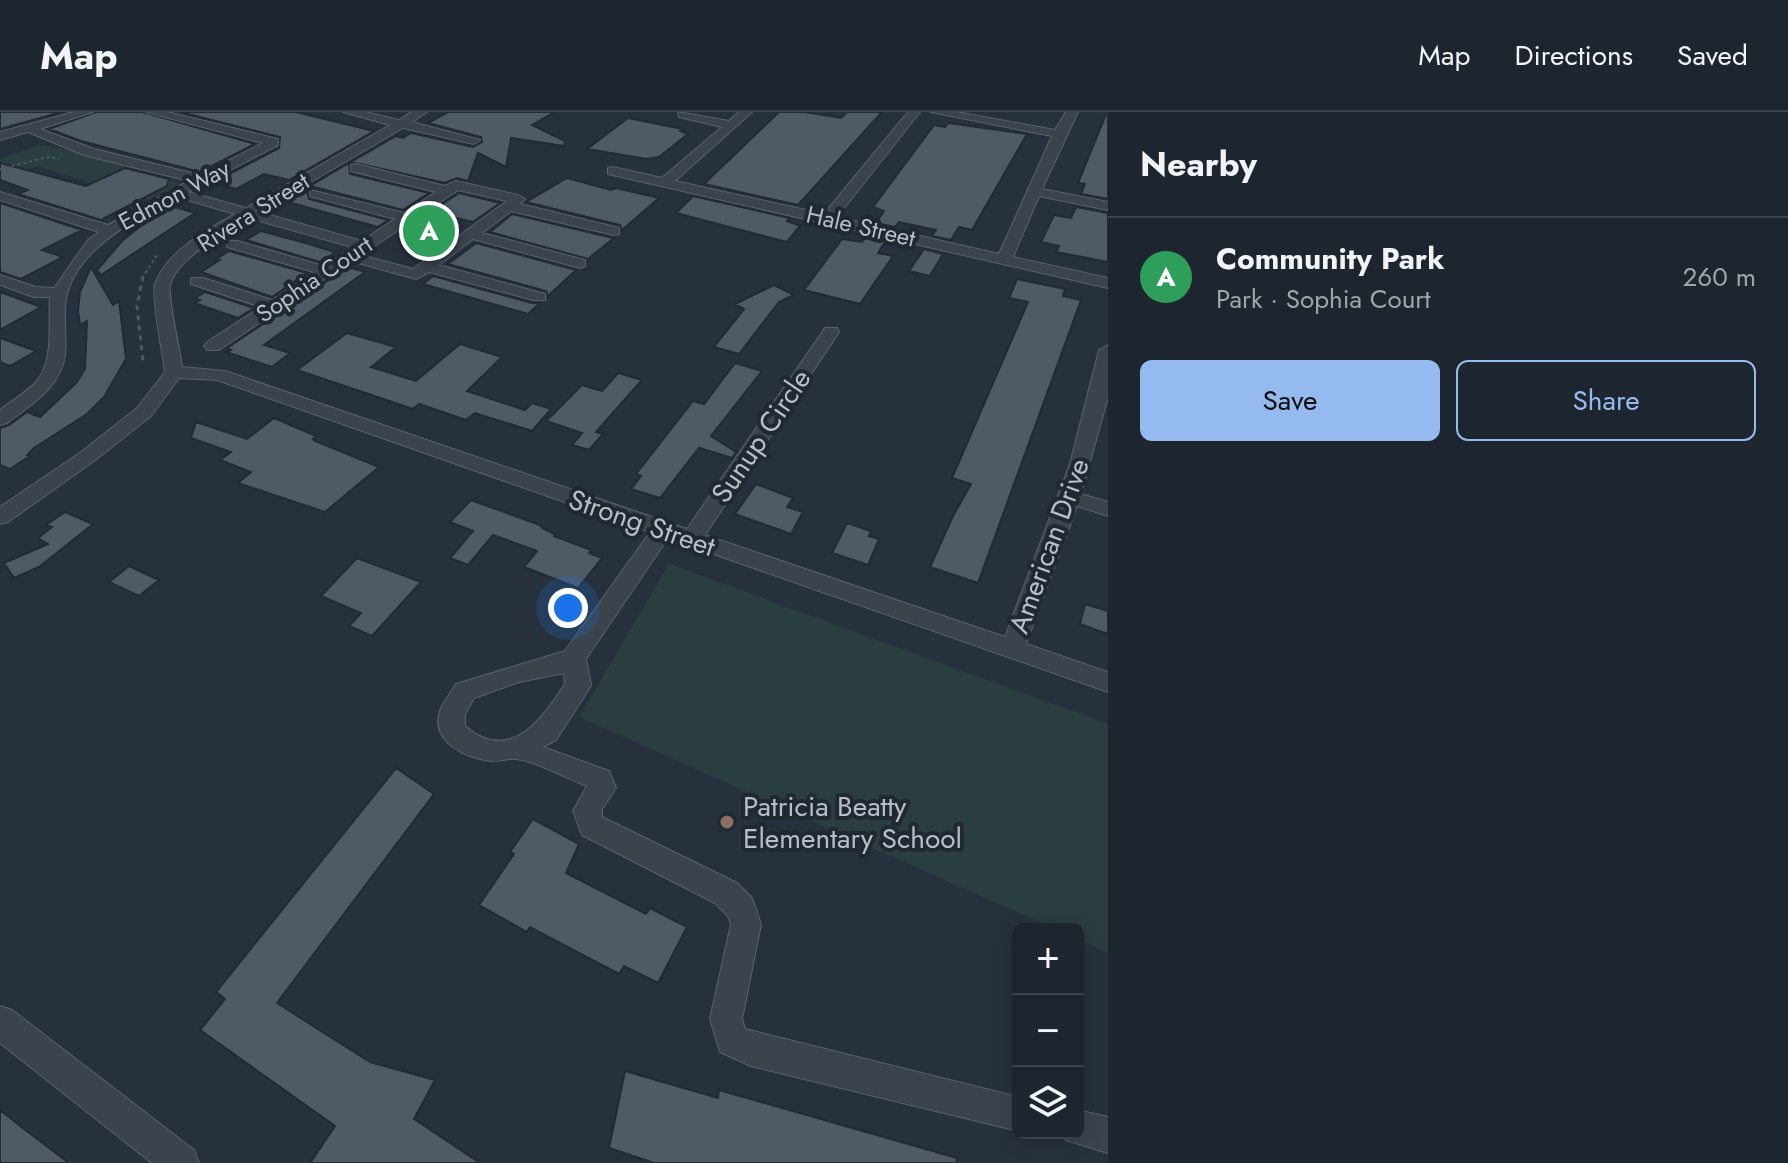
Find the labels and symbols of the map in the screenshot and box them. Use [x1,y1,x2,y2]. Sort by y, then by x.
street label: Edmon Way [112,151,236,239]
street label: Rivera Street [190,164,316,260]
street label: Hale Street [803,196,919,256]
pin: A [403,201,455,261]
street label: Sophia Court [249,227,379,331]
street label: Sunup Circle [701,361,821,511]
street label: American Drive [998,453,1100,639]
street label: Strong Street [563,479,721,567]
your location [548,588,588,628]
place label: Patricia Beatty Elementary School [743,786,962,859]
marker: Patricia Beatty Elementary School [718,813,736,831]

